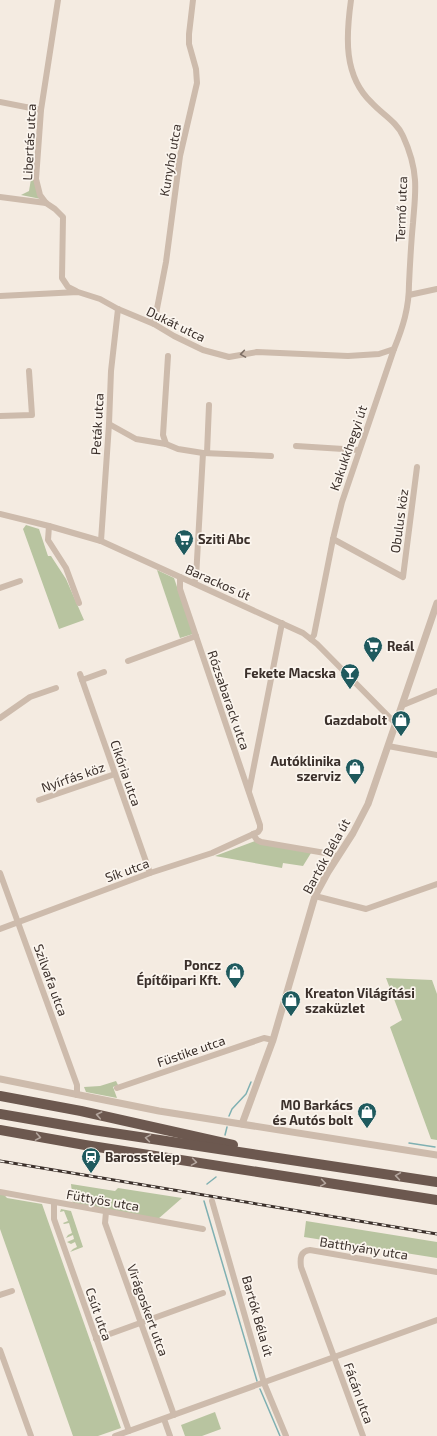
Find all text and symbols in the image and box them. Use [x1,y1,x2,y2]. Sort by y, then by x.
street label: Libertás utca [19,103,39,181]
street label: Kunyhó utca [156,123,184,197]
street label: Termő utca [392,176,410,242]
street label: Dukát utca [144,303,208,345]
one-way arrow [240,349,246,358]
street label: Peták utca [87,393,107,455]
street label: Kakukkhegyi út [326,403,370,493]
street label: Obulus köz [387,488,411,554]
supermarket icon: Sziti Abc [173,528,195,556]
place label: Sziti Abc [198,531,251,547]
street label: Barackos út [183,561,253,603]
supermarket icon: Reál [362,635,384,663]
place label: Reál [387,638,415,654]
street label: Rózsabarack utca [204,648,254,752]
bar icon: Fekete Macska [339,662,361,690]
place label: Fekete Macska [244,665,336,681]
shop icon: Gazdabolt [390,709,412,737]
place label: Gazdabolt [324,712,388,728]
street label: Cikória utca [107,738,145,808]
place label: Autóklinika szerviz [271,753,341,784]
shop icon: Autóklinika szerviz [344,757,366,785]
street label: Nyírfás köz [39,759,107,795]
street label: Bartók Béla út [299,816,353,896]
street label: Sík utca [103,855,151,885]
street label: Szilvafa utca [31,942,71,1018]
place label: Poncz Építőipari Kft. [137,957,221,988]
shop icon: Poncz Építőipari Kft. [224,961,246,989]
place label: Kreaton Világítási szaküzlet [305,985,415,1016]
shop icon: Kreaton Világítási szaküzlet [280,989,302,1017]
street label: Füstike utca [155,1032,227,1070]
place label: M0 Barkács és Autós bolt [273,1097,354,1128]
shop icon: M0 Barkács és Autós bolt [356,1101,378,1129]
one-way arrow [96,1111,102,1120]
one-way arrow [35,1132,41,1140]
one-way arrow [145,1134,151,1143]
station icon: Barosstelep [80,1146,102,1174]
place label: Barosstelep [105,1149,180,1165]
one-way arrow [191,1157,197,1166]
one-way arrow [395,1172,401,1181]
one-way arrow [320,1178,326,1186]
street label: Füttyös utca [65,1186,141,1214]
street label: Batthyány utca [319,1233,409,1263]
street label: Virágoskert utca [124,1262,172,1358]
street label: Bartók Béla út [239,1274,277,1358]
street label: Csút utca [82,1285,116,1343]
street label: Fácán utca [341,1360,377,1426]

